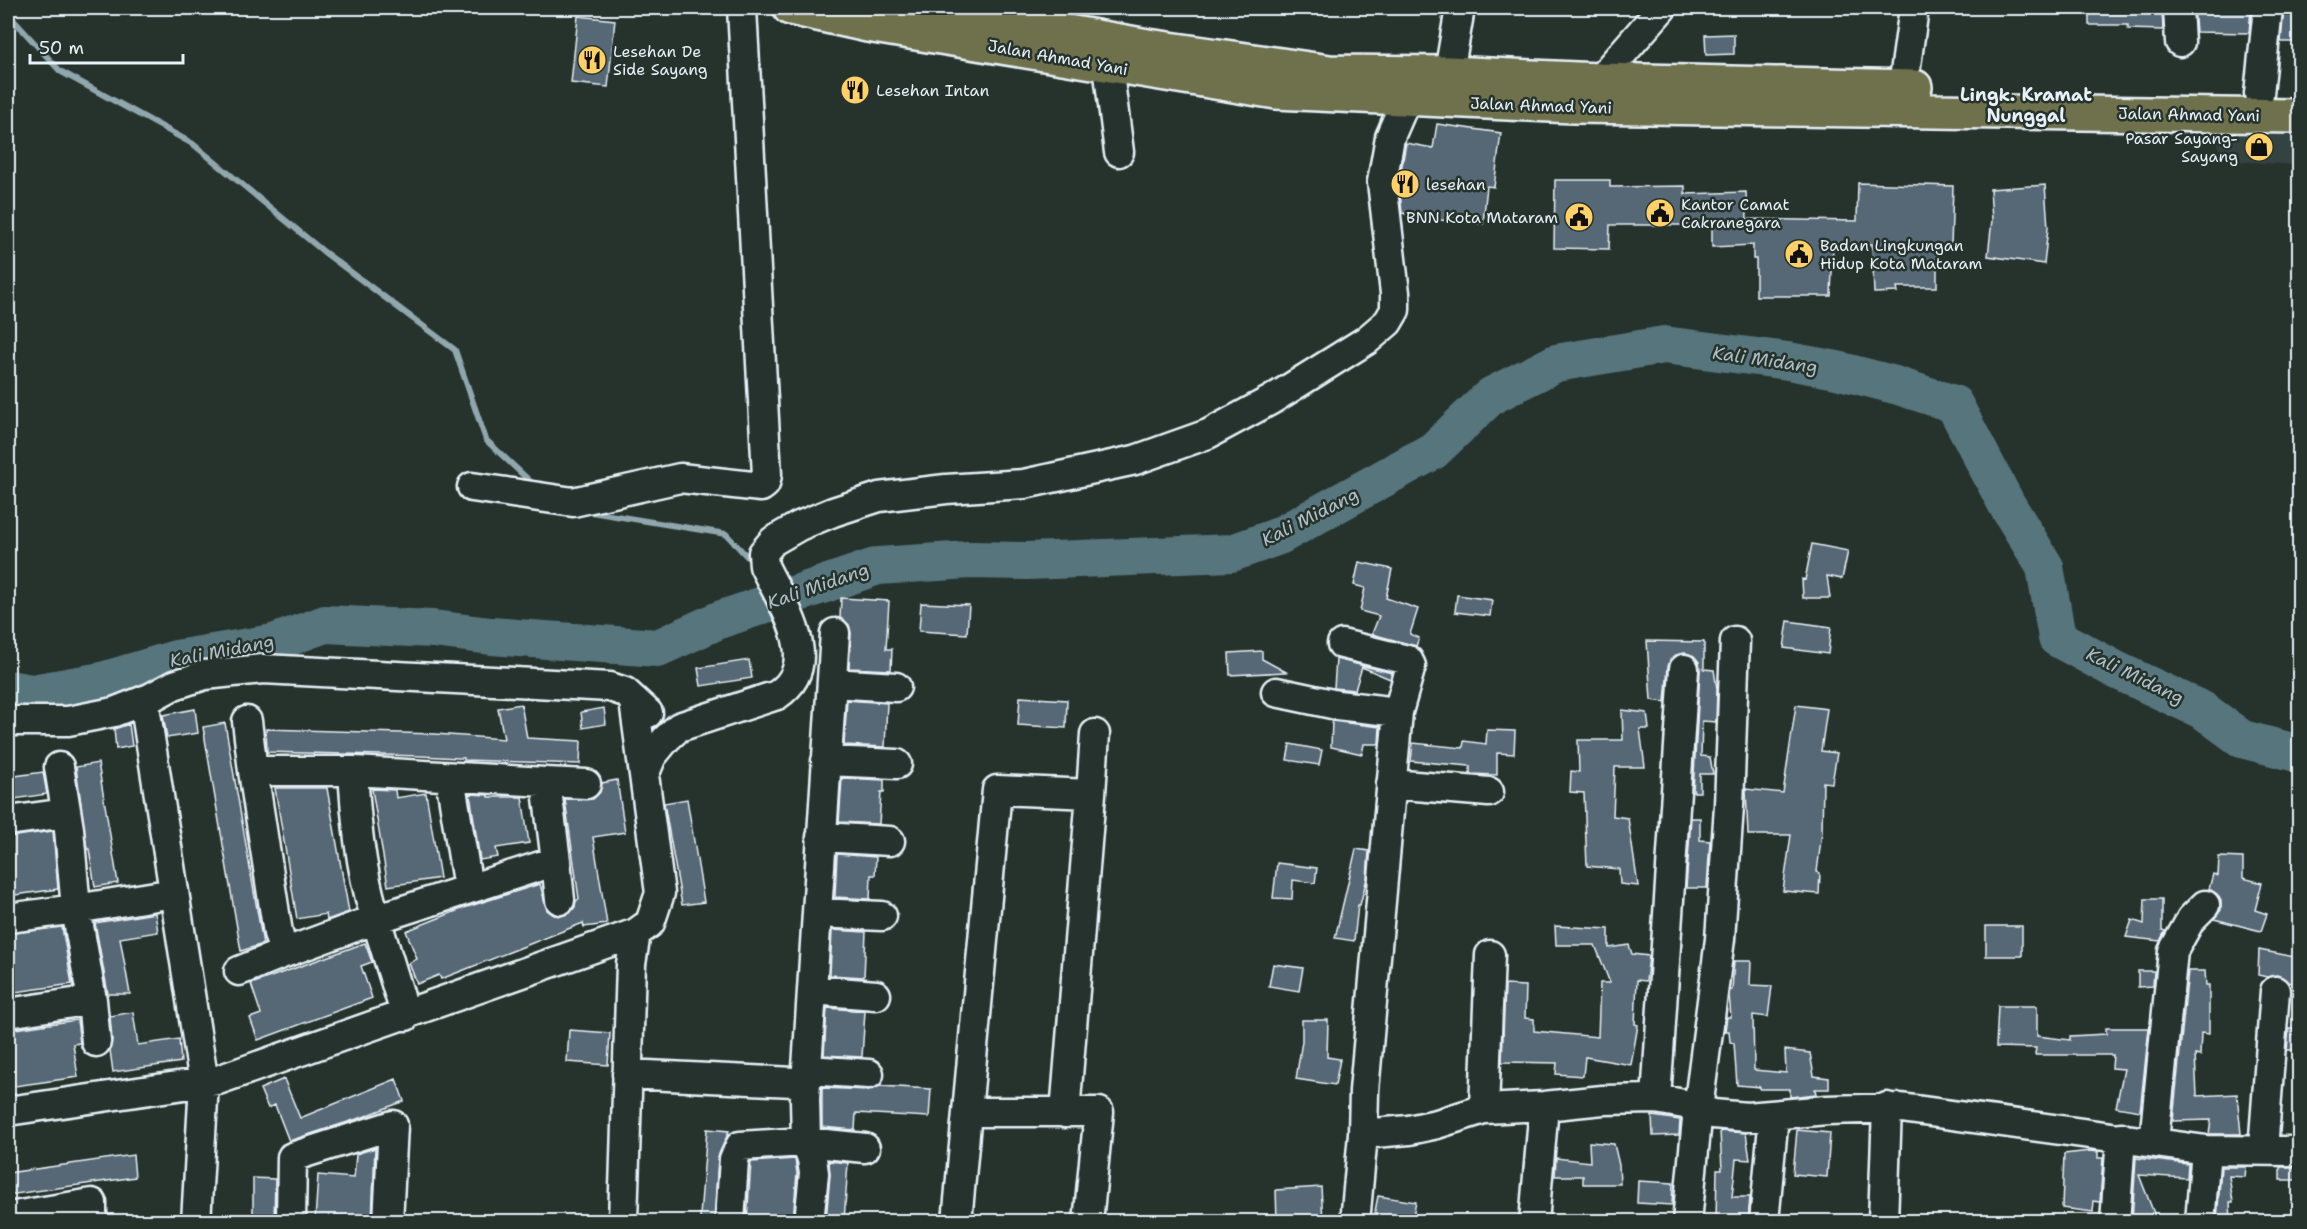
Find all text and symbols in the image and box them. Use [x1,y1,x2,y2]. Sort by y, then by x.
scale bar [30,27,183,65]
street label: Jalan Ahmad Yani [986,35,1130,80]
text: 50 m [39,36,84,60]
place label: Lesehan De Side Sayang [613,41,708,80]
restaurant icon: Lesehan De Side Sayang [576,44,608,76]
restaurant icon: Lesehan Intan [839,74,871,106]
place label: Lesehan Intan [876,80,989,101]
district label: Lingk. Kramat Nunggal [1960,83,2092,128]
street label: Jalan Ahmad Yani [1470,93,1612,118]
street label: Jalan Ahmad Yani [2118,103,2260,126]
place label: Pasar Sayang- Sayang [2125,128,2238,167]
shop icon: Pasar Sayang- Sayang [2243,131,2275,163]
restaurant icon: lesehan [1389,168,1421,200]
place label: lesehan [1426,174,1486,195]
place label: Kantor Camat Cakranegara [1681,194,1790,233]
public building icon: Kantor Camat Cakranegara [1644,197,1676,229]
public building icon: BNN Kota Mataram [1563,201,1595,233]
place label: BNN Kota Mataram [1406,207,1558,228]
place label: Badan Lingkungan Hidup Kota Mataram [1820,235,1982,274]
public building icon: Badan Lingkungan Hidup Kota Mataram [1783,238,1815,270]
water label: Kali Midang [1711,341,1819,379]
water label: Kali Midang [1257,482,1363,552]
water label: Kali Midang [764,557,872,615]
water label: Kali Midang [168,629,276,673]
water label: Kali Midang [2082,642,2188,710]

